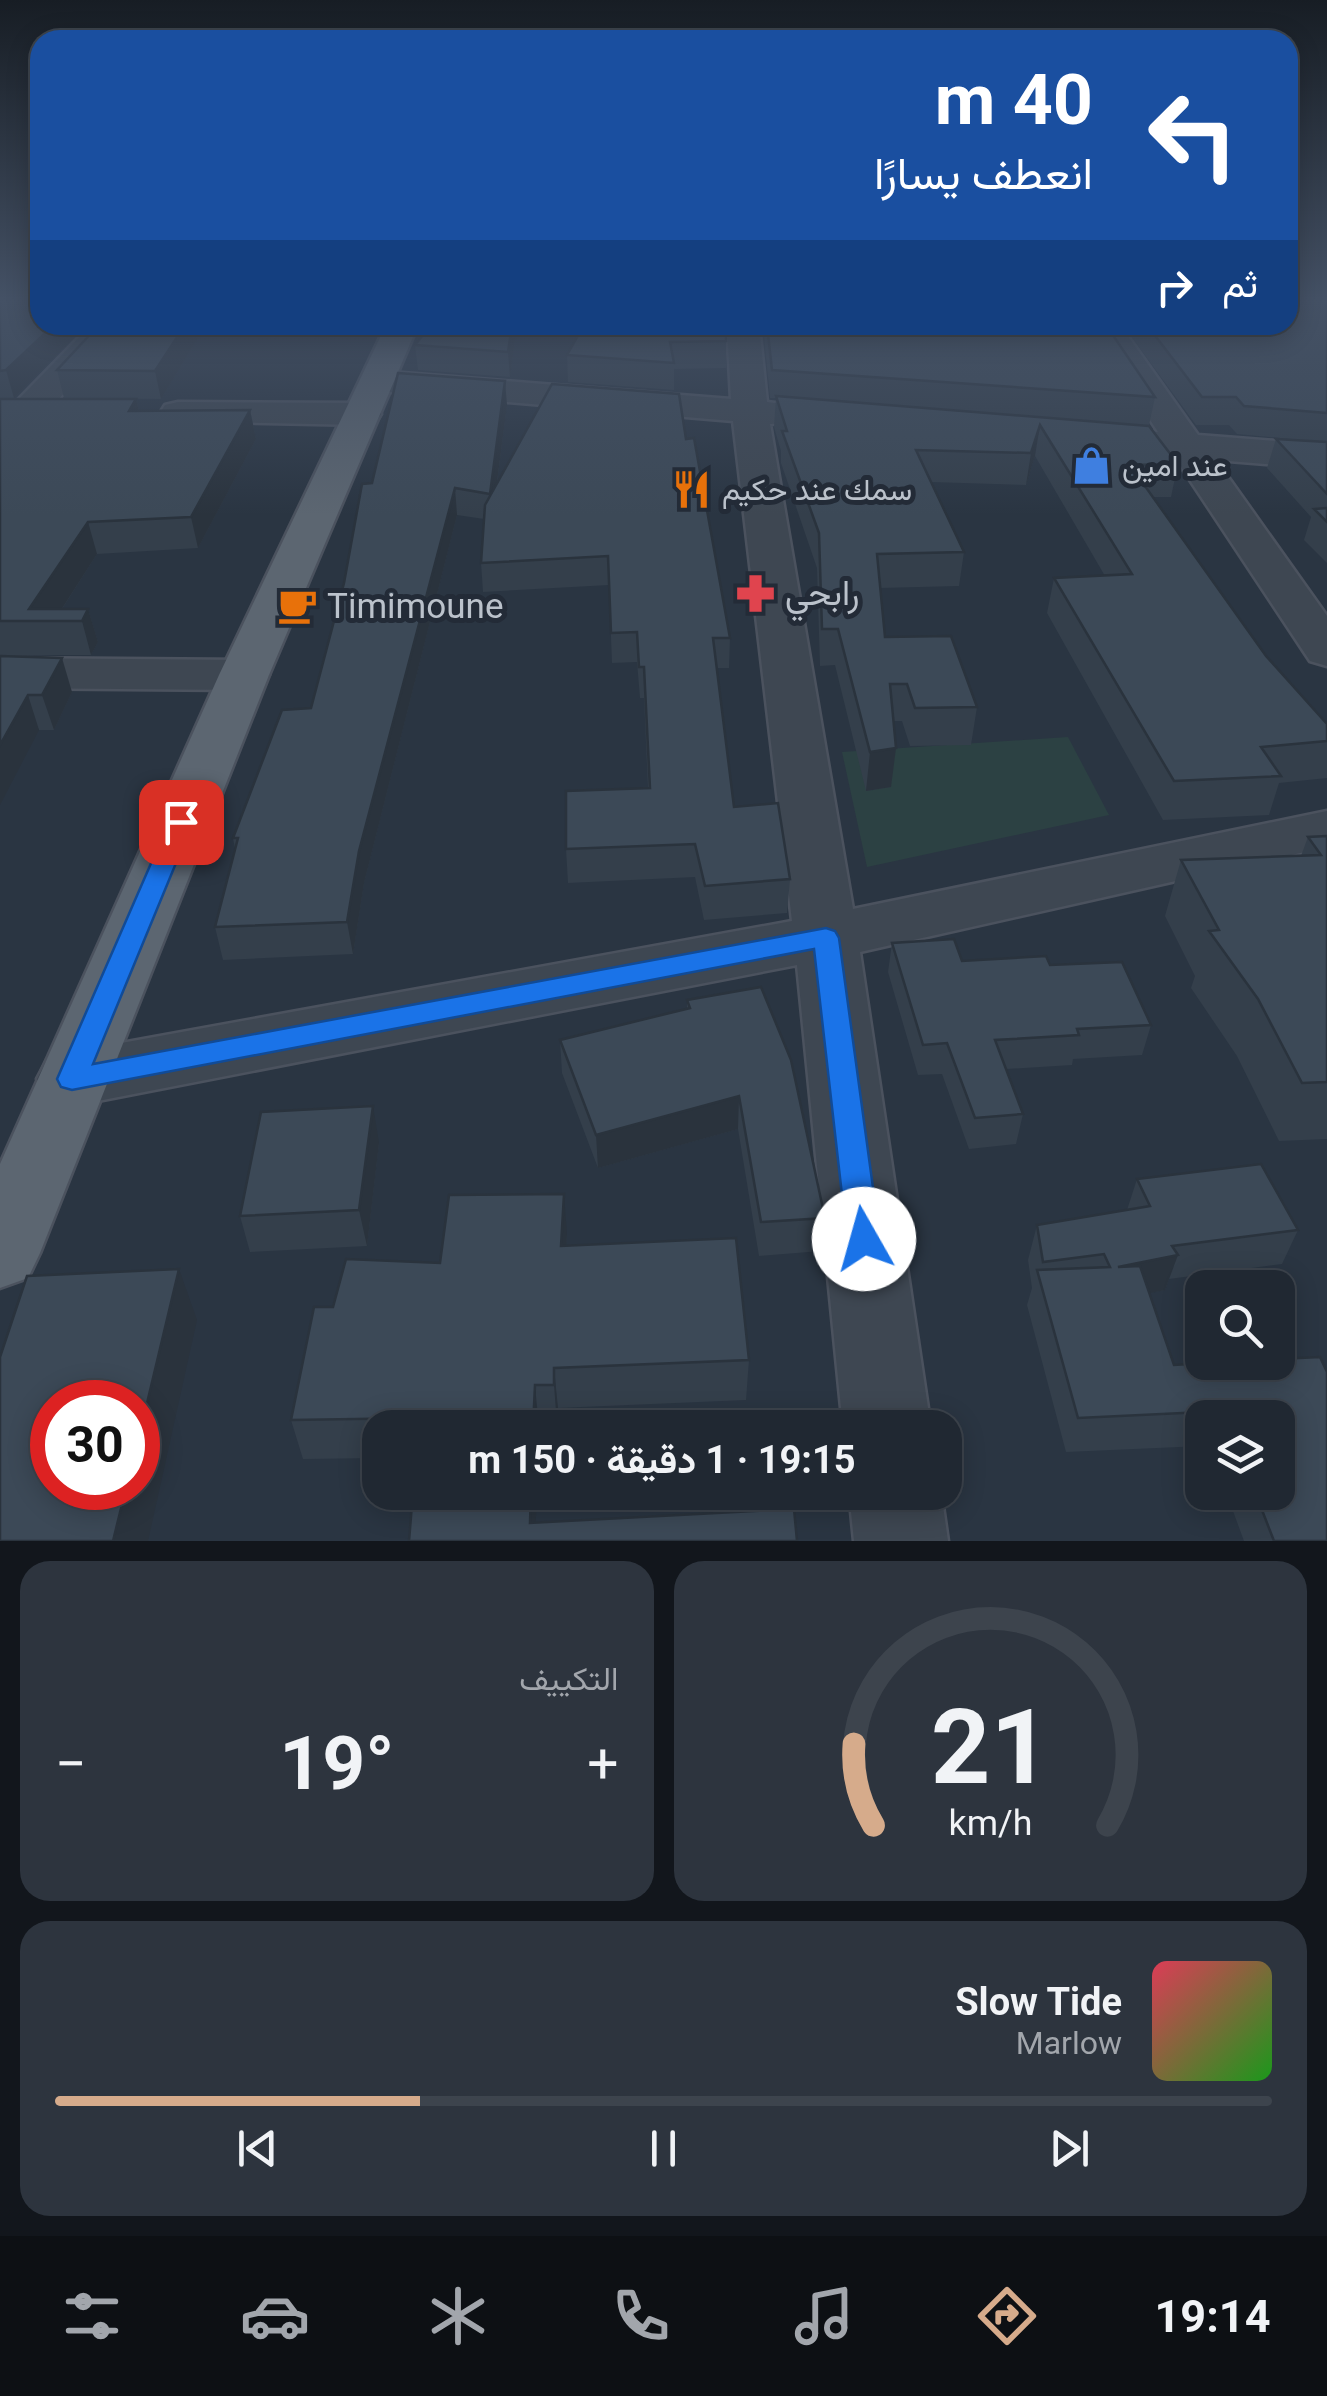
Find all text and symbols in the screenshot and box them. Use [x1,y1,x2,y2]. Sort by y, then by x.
text: 40 m [935,59,1093,141]
icon: left [1128,70,1258,200]
text: انعطف يسارًا [874,147,1093,200]
icon: right [1147,260,1202,315]
text: ثم [1222,262,1258,306]
shop icon: عند امين [1071,444,1113,486]
place label: عند امين [1122,448,1228,484]
restaurant icon: سمك عند حكيم [671,468,713,510]
place label: سمك عند حكيم [722,472,912,509]
pharmacy icon: رابحي [734,572,776,614]
place label: رابحي [785,573,860,622]
cafe icon: Timimoune [276,585,318,627]
place label: Timimoune [327,586,503,627]
pin [139,780,224,865]
icon: arrive [154,795,209,850]
position arrow [812,1187,916,1291]
map controls [1185,1270,1295,1510]
button: search [1185,1270,1295,1380]
speed limit sign: 30 [30,1380,160,1510]
button: layers [1185,1400,1295,1510]
text: 19:15 · 1 دقيقة · 150 m [468,1438,856,1482]
text: التكييف [519,1660,619,1698]
text: 21 [931,1687,1050,1808]
text: 19° [279,1719,395,1807]
text: − [55,1732,86,1796]
text: + [587,1732,619,1796]
text: km/h [948,1802,1032,1844]
text: Slow Tide [955,1980,1122,2024]
text: Marlow [1016,2024,1122,2062]
icon: previous [230,2121,285,2176]
icon: pause [636,2121,691,2176]
icon: next [1042,2121,1097,2176]
icon: filters [57,2281,127,2351]
icon: car [240,2281,310,2351]
icon: climate [423,2281,493,2351]
icon: phone [606,2281,676,2351]
icon: music [789,2281,859,2351]
icon: directions [972,2281,1042,2351]
text: 19:14 [1155,2290,1271,2343]

